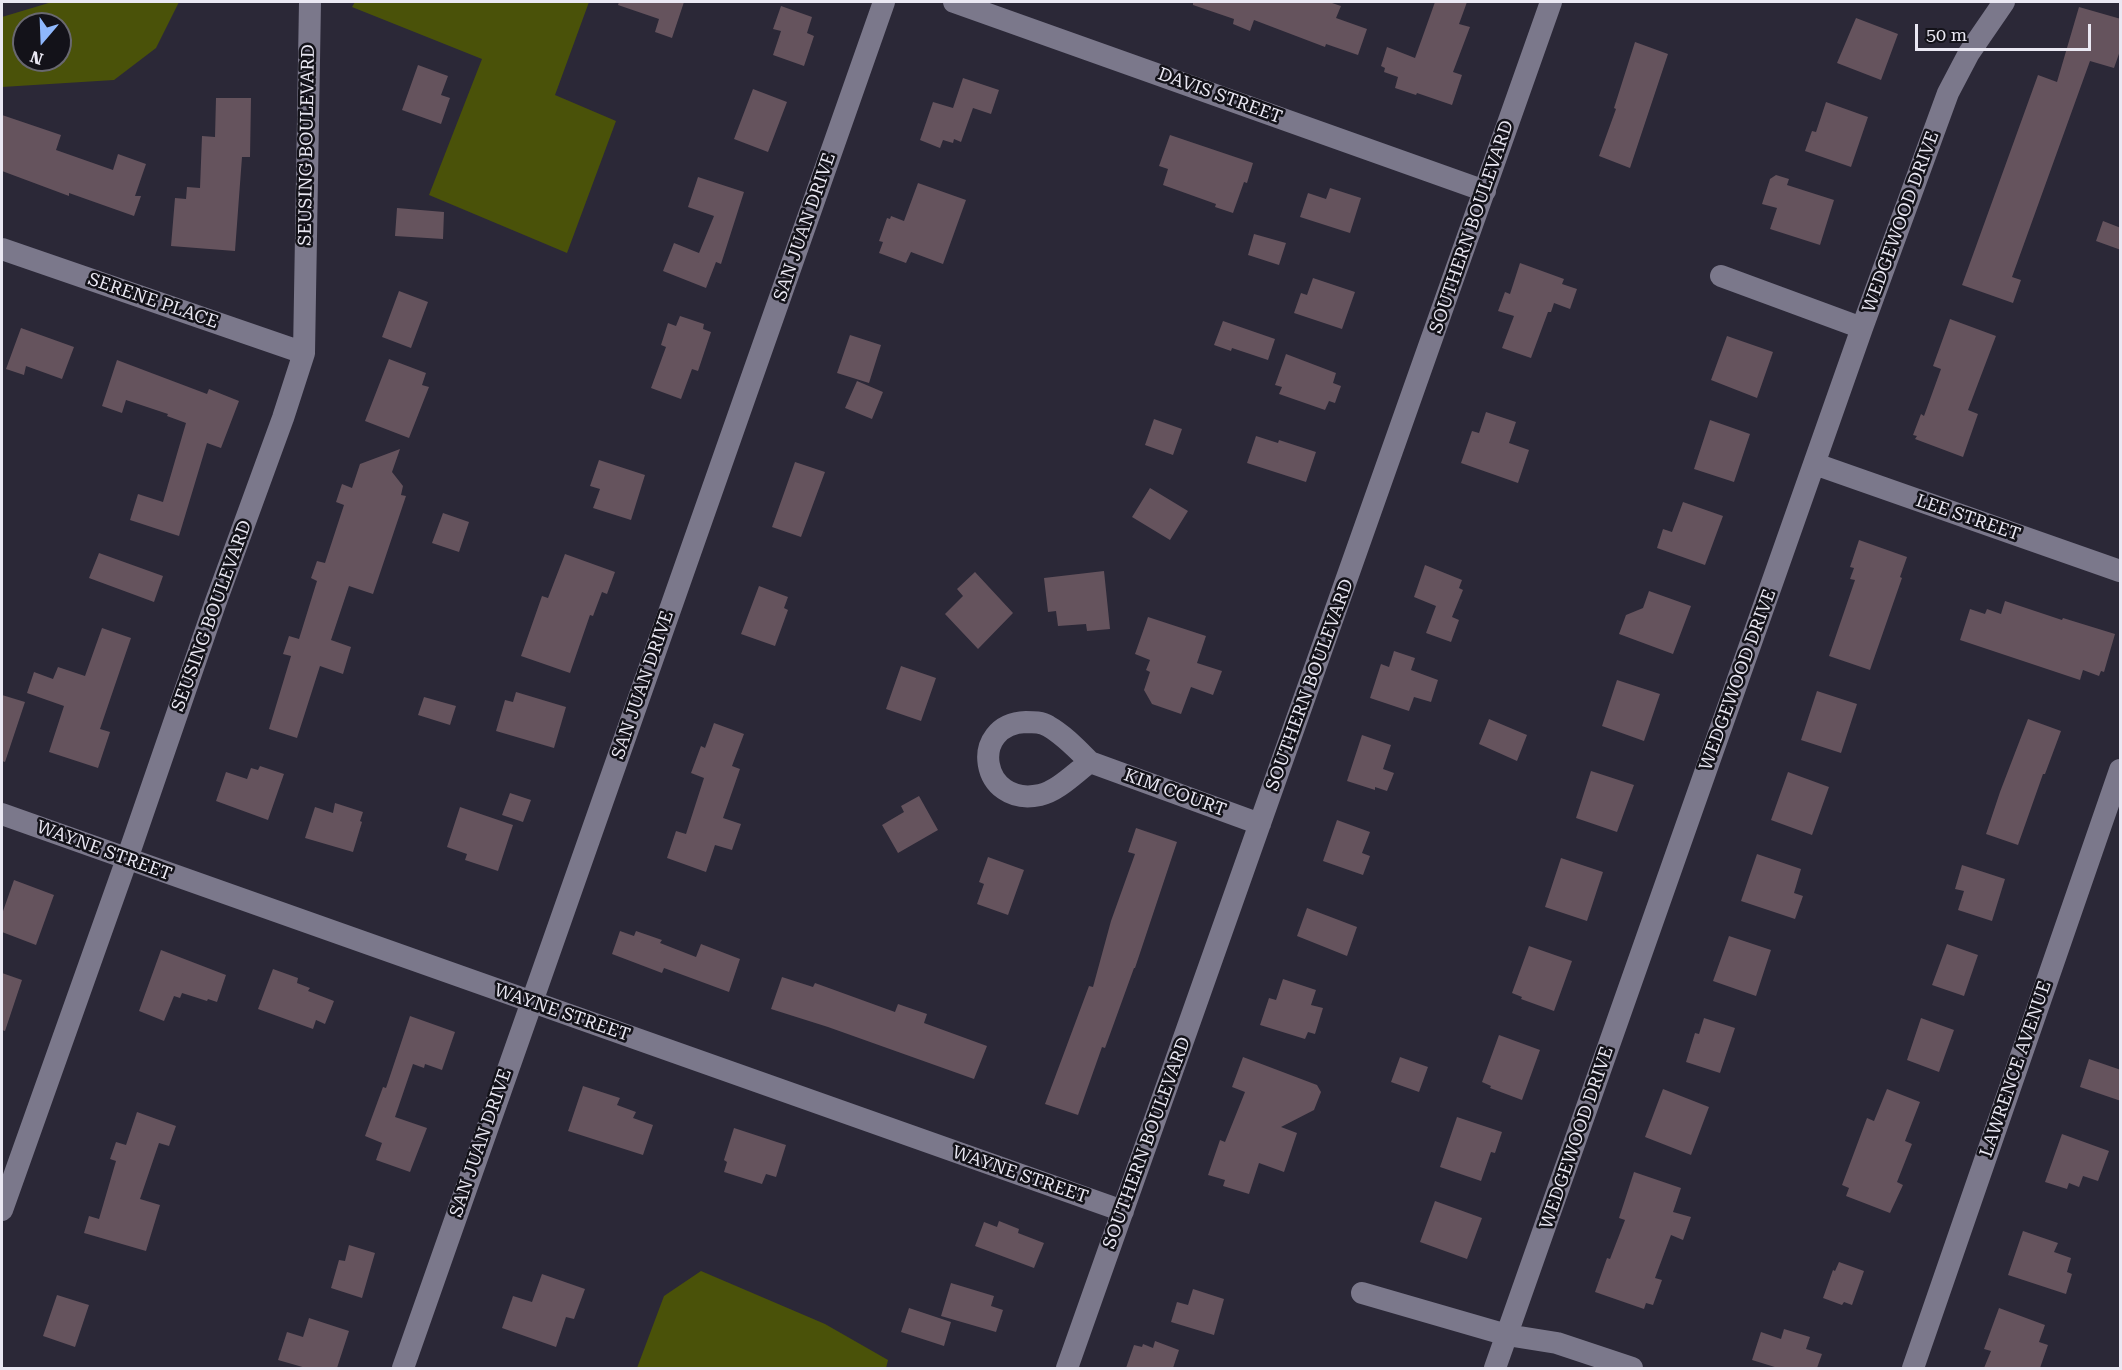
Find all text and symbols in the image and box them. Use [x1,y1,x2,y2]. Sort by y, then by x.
north arrow [12,12,72,72]
scale bar [1918,12,2094,50]
text: 50 m [1926,24,1967,45]
street label: SEUSING BOULEVARD [294,44,320,246]
text: N [28,47,46,69]
street label: DAVIS STREET [1155,64,1285,128]
street label: SOUTHERN BOULEVARD [1425,118,1519,336]
street label: WEDGEWOOD DRIVE [1858,128,1944,316]
street label: SAN JUAN DRIVE [769,150,841,304]
street label: SERENE PLACE [85,269,221,333]
street label: LEE STREET [1913,490,2023,546]
street label: SEUSING BOULEVARD [167,518,257,714]
street label: SOUTHERN BOULEVARD [1262,576,1358,794]
street label: WEDGEWOOD DRIVE [1695,586,1781,774]
street label: SAN JUAN DRIVE [607,608,679,762]
street label: KIM COURT [1121,764,1229,822]
street label: WAYNE STREET [33,816,175,886]
street label: LAWRENCE AVENUE [1976,978,2056,1160]
street label: WAYNE STREET [491,980,633,1046]
street label: SOUTHERN BOULEVARD [1099,1034,1195,1252]
street label: WEDGEWOOD DRIVE [1536,1044,1618,1232]
street label: SAN JUAN DRIVE [445,1066,517,1220]
street label: WAYNE STREET [949,1142,1091,1208]

